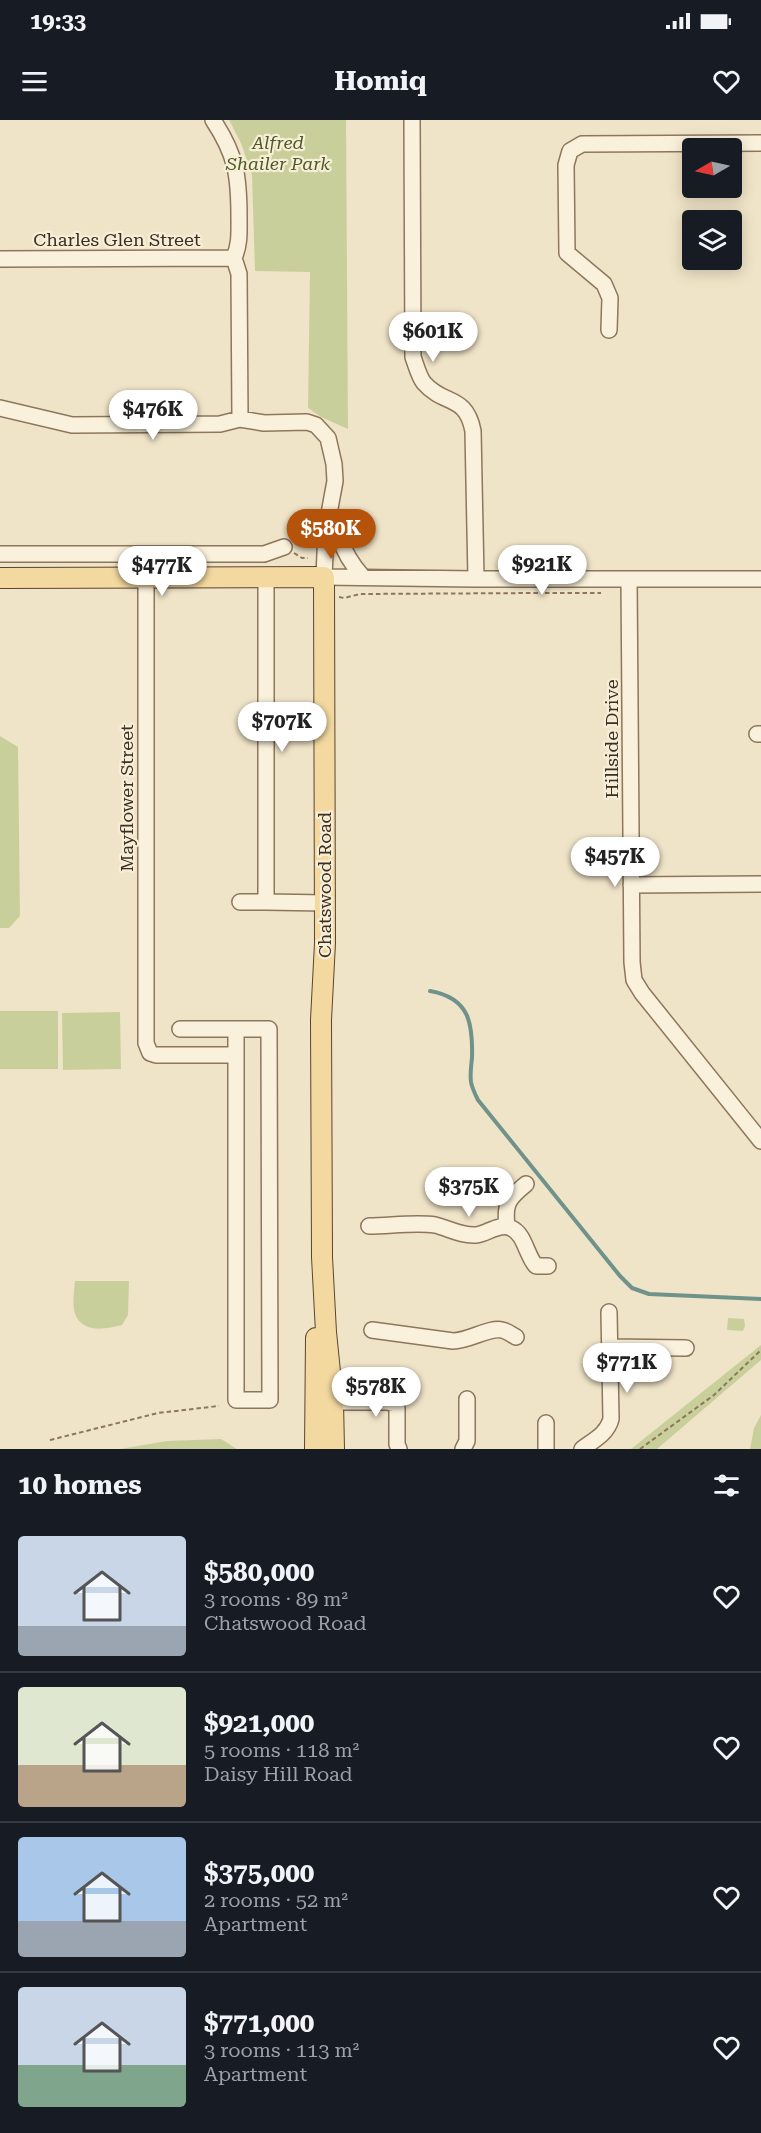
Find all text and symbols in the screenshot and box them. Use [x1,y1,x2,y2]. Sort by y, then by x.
text: 19:33 [30,9,86,34]
icon: menu [18,65,51,98]
text: Homiq [334,65,427,97]
icon: heart [710,65,743,98]
park label: Alfred Shailer Park [225,132,330,174]
north arrow [682,138,742,198]
map controls [682,138,742,270]
button: layers [682,210,742,270]
street label: Charles Glen Street [33,229,201,250]
pin: $601K [391,312,475,363]
text: $601K [403,319,463,343]
pin: $476K [111,390,195,441]
text: $476K [123,397,183,421]
pin: $580K [289,509,373,560]
text: $580K [301,516,361,540]
pin: $921K [500,545,584,596]
pin: $477K [120,546,204,597]
text: $921K [512,552,572,576]
text: $477K [132,553,192,577]
street label: Hillside Drive [601,679,622,799]
pin: $707K [240,702,324,753]
text: $707K [252,709,312,733]
street label: Mayflower Street [116,724,137,872]
street label: Chatswood Road [314,811,335,958]
pin: $457K [573,837,657,888]
text: $457K [585,844,645,868]
pin: $375K [427,1167,511,1218]
text: $375K [439,1174,499,1198]
pin: $771K [585,1343,669,1394]
text: $771K [597,1350,657,1374]
pin: $578K [334,1367,418,1418]
text: $578K [346,1374,406,1398]
icon: filters [710,1469,743,1502]
text: 10 homes [18,1470,142,1500]
text: $580,000 [204,1557,314,1587]
icon: home [66,1560,138,1632]
icon: heart [710,1580,743,1613]
text: 3 rooms · 89 m² [204,1587,348,1611]
text: Chatswood Road [204,1611,366,1635]
text: $921,000 [204,1708,314,1738]
icon: home [66,1711,138,1783]
icon: heart [710,1731,743,1764]
text: 5 rooms · 118 m² [204,1738,359,1762]
text: Daisy Hill Road [204,1762,353,1786]
text: $375,000 [204,1858,314,1888]
icon: home [66,1861,138,1933]
icon: heart [710,1881,743,1914]
text: 2 rooms · 52 m² [204,1888,348,1912]
text: Apartment [204,1912,307,1936]
text: $771,000 [204,2008,314,2038]
icon: home [66,2011,138,2083]
icon: heart [710,2031,743,2064]
text: 3 rooms · 113 m² [204,2038,359,2062]
text: Apartment [204,2062,307,2086]

